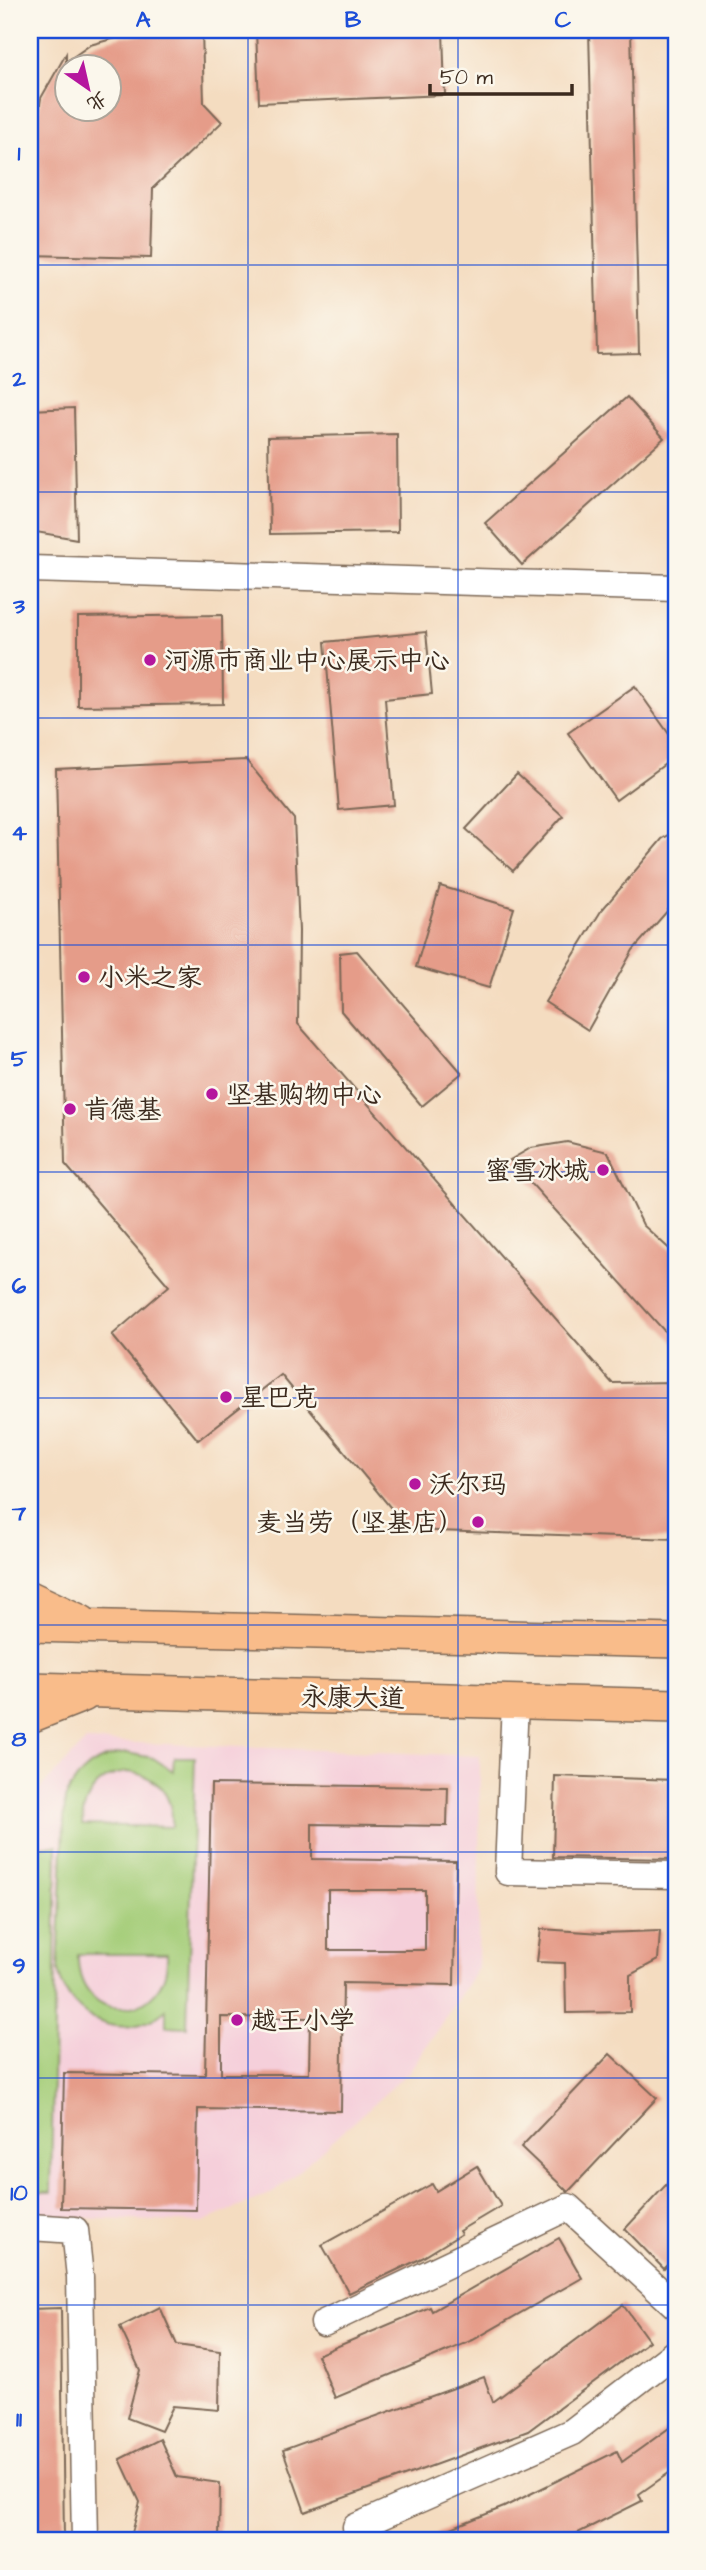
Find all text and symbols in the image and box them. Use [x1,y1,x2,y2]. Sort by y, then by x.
text: A [136,4,151,36]
text: B [345,4,362,36]
text: C [555,4,572,36]
north arrow [52,52,122,122]
scale bar [430,52,571,96]
text: 50 m [440,63,494,92]
text: 北 [81,84,112,117]
text: 1 [18,137,21,169]
text: 2 [11,363,26,395]
text: 3 [12,590,25,622]
place label: 河源市商业中心展示中心 [164,643,450,679]
marker: 河源市商业中心展示中心 [142,652,158,668]
text: 4 [11,817,27,849]
place label: 小米之家 [98,960,202,996]
marker: 小米之家 [76,969,92,985]
text: 5 [11,1043,28,1075]
place label: 坚基购物中心 [226,1077,382,1113]
marker: 坚基购物中心 [204,1086,220,1102]
place label: 肯德基 [84,1092,162,1128]
marker: 肯德基 [62,1101,78,1117]
place label: 蜜雪冰城 [485,1153,589,1189]
marker: 蜜雪冰城 [595,1162,611,1178]
text: 6 [12,1270,27,1302]
place label: 星巴克 [240,1380,318,1416]
marker: 星巴克 [218,1389,234,1405]
place label: 沃尔玛 [429,1467,507,1503]
marker: 沃尔玛 [407,1476,423,1492]
text: 7 [11,1497,27,1529]
place label: 麦当劳（坚基店） [256,1505,464,1541]
marker: 麦当劳（坚基店） [470,1514,486,1530]
street label: 永康大道 [301,1679,405,1717]
text: 8 [12,1723,27,1755]
text: 9 [12,1950,26,1982]
place label: 越王小学 [251,2003,355,2039]
marker: 越王小学 [229,2012,245,2028]
text: 10 [10,2177,28,2209]
text: 11 [16,2403,22,2435]

